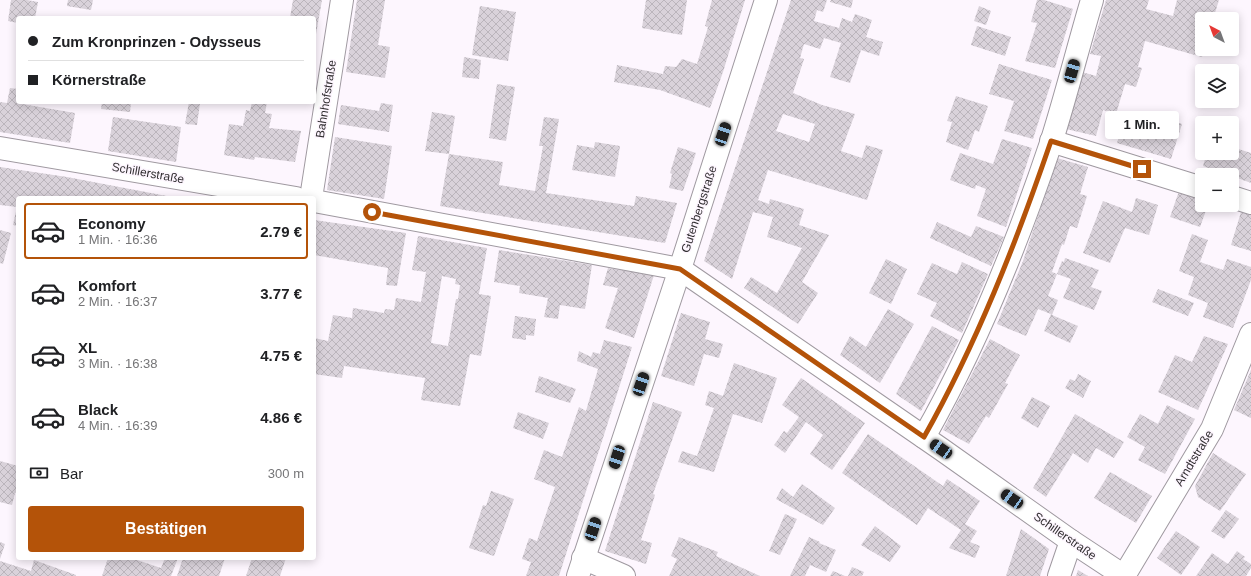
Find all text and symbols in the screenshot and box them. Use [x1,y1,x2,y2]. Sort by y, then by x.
north arrow [1195,12,1239,56]
map controls [1195,12,1239,212]
text: Zum Kronprinzen - Odysseus [52,33,261,50]
car [1063,58,1081,84]
street label: Bahnhofstraße [313,59,339,139]
button: layers [1195,64,1239,108]
text: Körnerstraße [52,71,146,88]
callout: 1 Min. [1105,111,1179,139]
button: + [1195,116,1239,160]
text: 1 Min. [1124,117,1160,132]
car [714,121,732,147]
street label: Schillerstraße [111,160,186,186]
route end [1133,160,1151,178]
street label: Gutenbergstraße [678,163,720,254]
button: − [1195,168,1239,212]
route start [363,203,381,221]
icon: car [30,213,66,249]
text: Economy [78,215,146,232]
text: 2.79 € [260,223,302,240]
text: 1 Min. · 16:36 [78,232,158,247]
icon: car [30,275,66,311]
text: Komfort [78,277,136,294]
text: 3.77 € [260,285,302,302]
text: 2 Min. · 16:37 [78,294,158,309]
icon: car [30,337,66,373]
text: XL [78,339,97,356]
text: 4.75 € [260,347,302,364]
text: 3 Min. · 16:38 [78,356,158,371]
car [631,371,651,397]
icon: car [30,399,66,435]
text: Black [78,401,118,418]
text: 4.86 € [260,409,302,426]
text: 4 Min. · 16:39 [78,418,158,433]
street label: Arndtstraße [1172,427,1216,488]
car [928,437,954,461]
car [608,444,626,470]
icon: cash [28,462,50,484]
text: Bar [60,465,83,482]
text: 300 m [268,466,304,481]
car [999,487,1025,511]
button: Bestätigen [28,506,304,552]
street label: Schillerstraße [1031,509,1099,563]
car [584,516,602,542]

